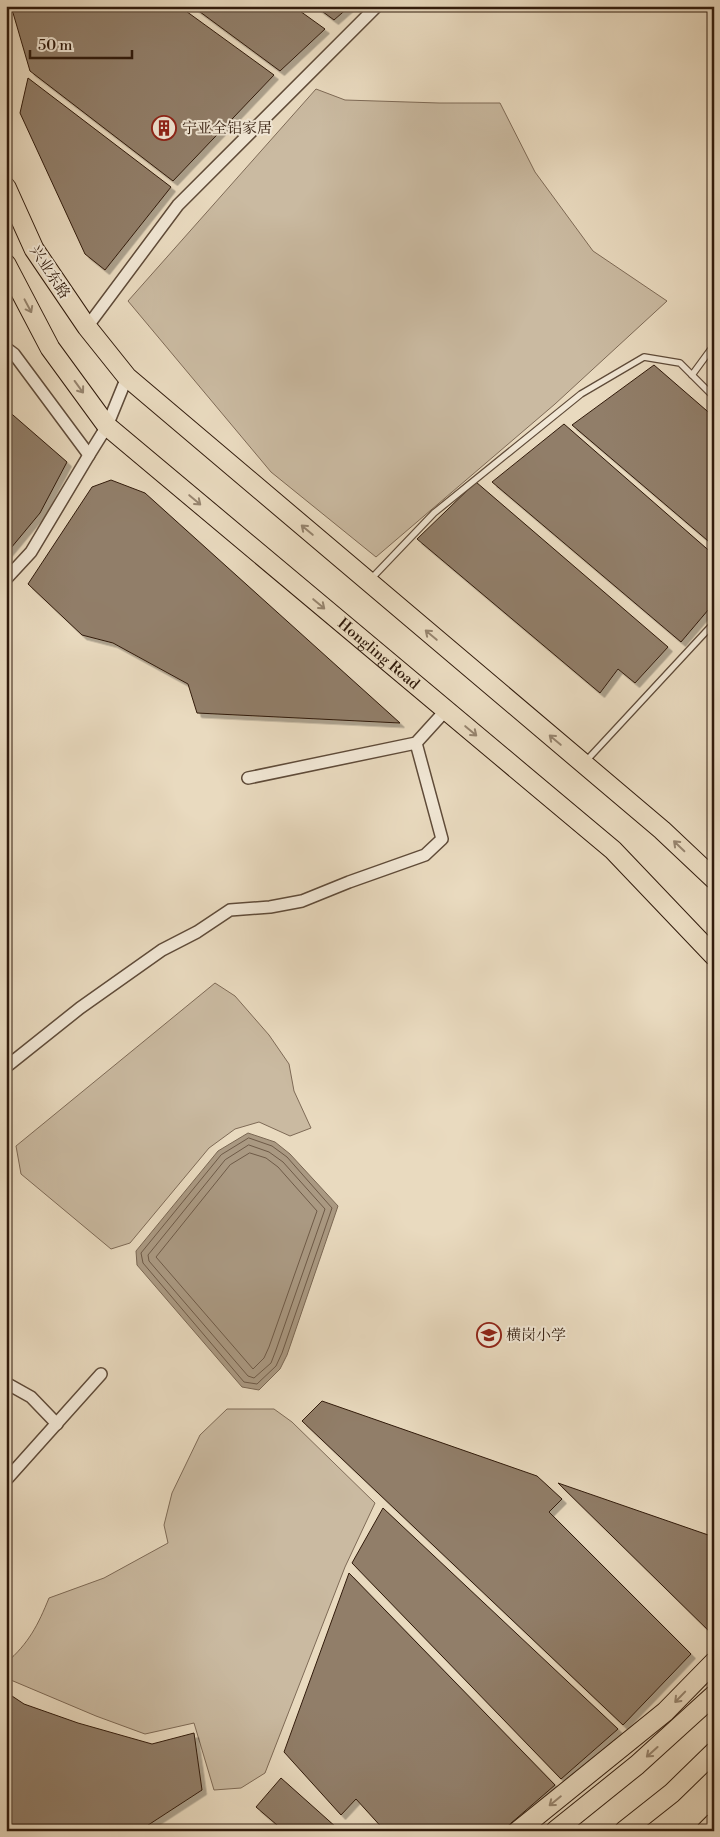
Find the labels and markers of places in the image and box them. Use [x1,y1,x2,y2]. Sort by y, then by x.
building icon: 宁亚全铝家居 [151,115,177,141]
place label: 宁亚全铝家居 [182,119,272,138]
school or university icon: 横岗小学 [476,1322,502,1348]
place label: 横岗小学 [506,1326,566,1345]

